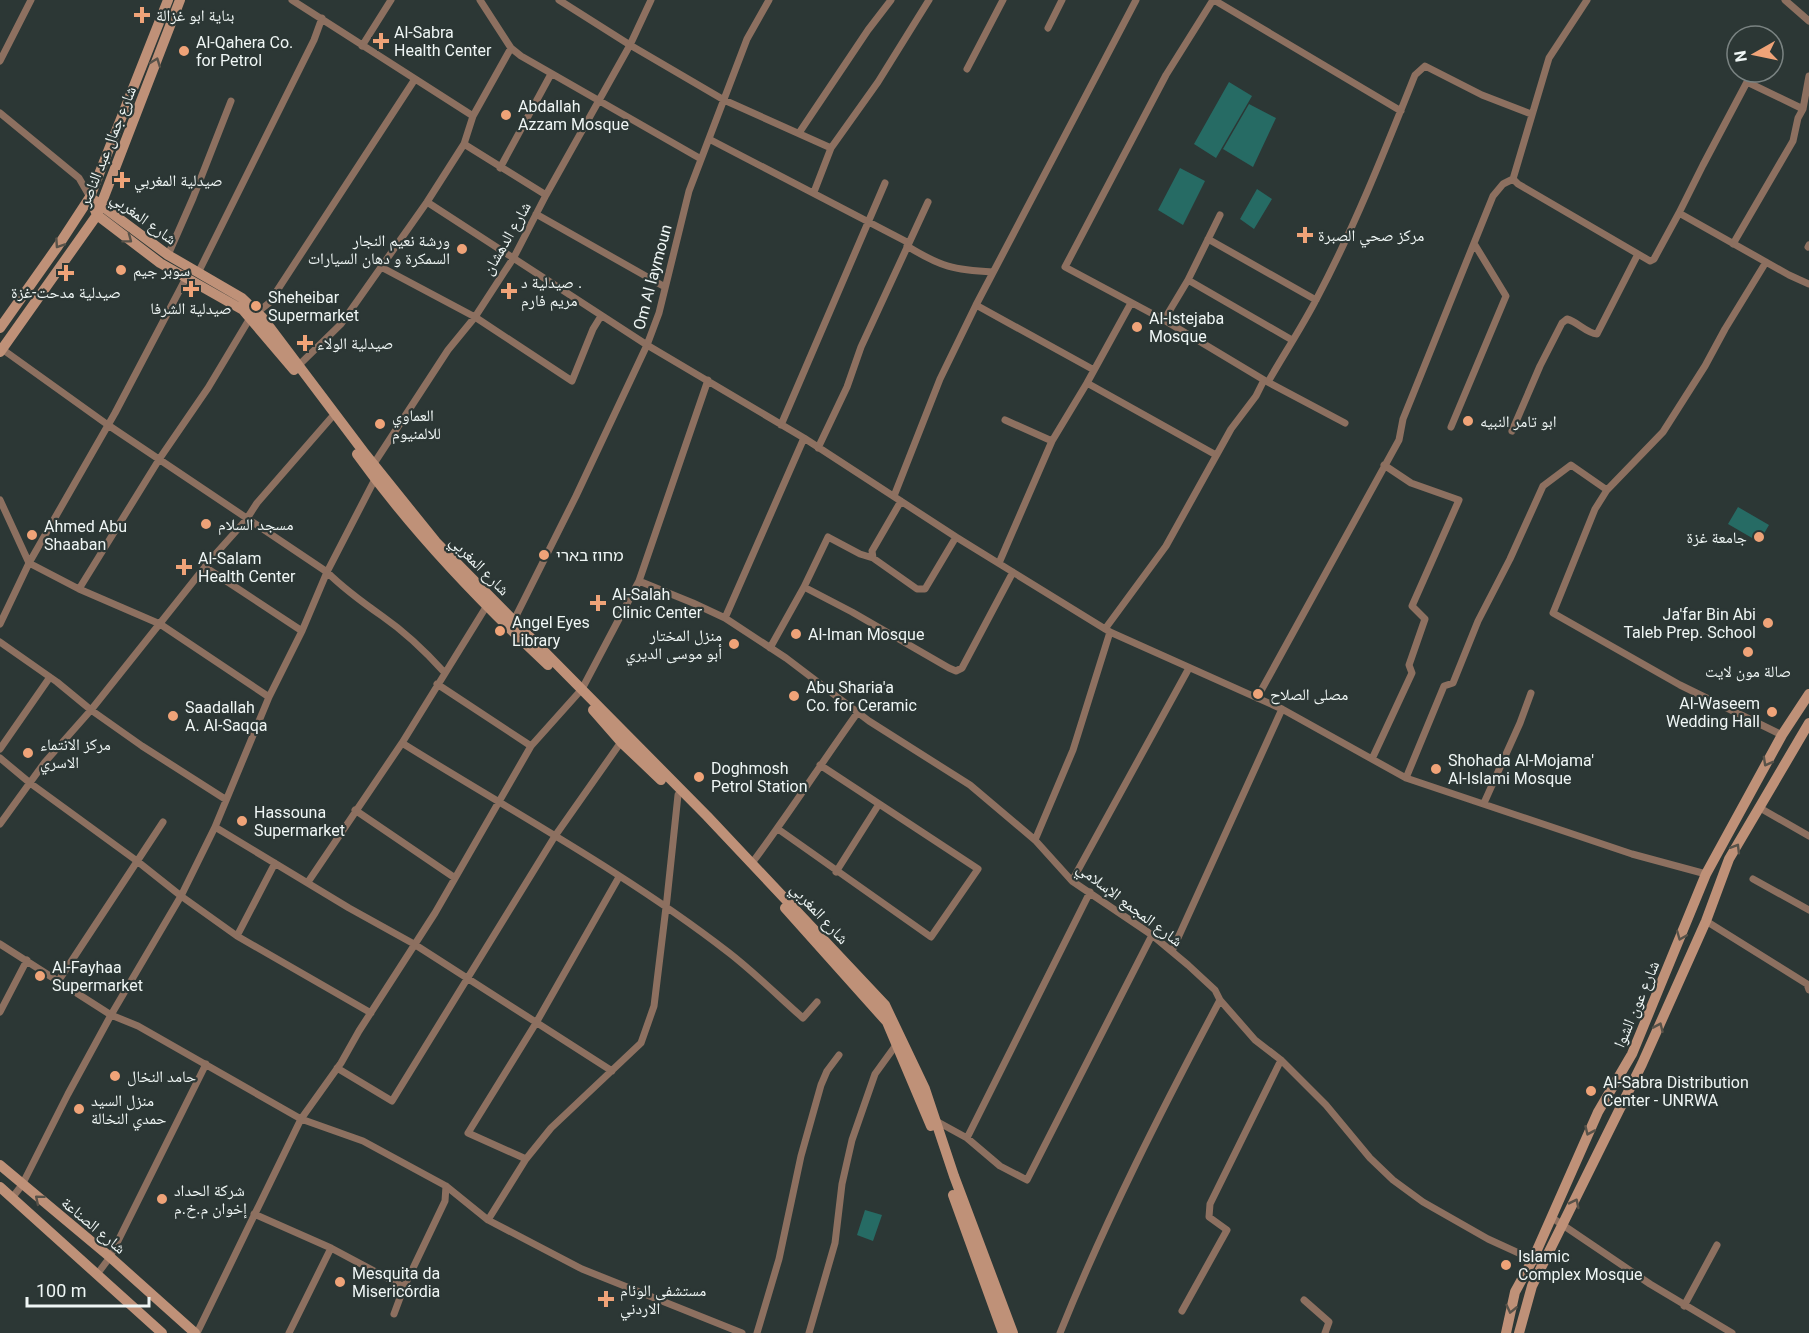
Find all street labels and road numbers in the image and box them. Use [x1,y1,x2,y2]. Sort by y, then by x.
street label: شارع جمال عبد الناصر [74,83,141,210]
street label: شارع المغربي [105,188,180,251]
street label: شارع الدهشان [478,198,536,279]
street label: Om Al laymoun [629,222,676,332]
street label: شارع المغربي [444,532,513,601]
street label: شارع المجمع الإسلامي [1071,858,1186,953]
street label: شارع المغربي [784,879,853,950]
street label: شارع عون الشوا [1610,958,1664,1051]
street label: شارع الصناعة [57,1193,130,1259]

